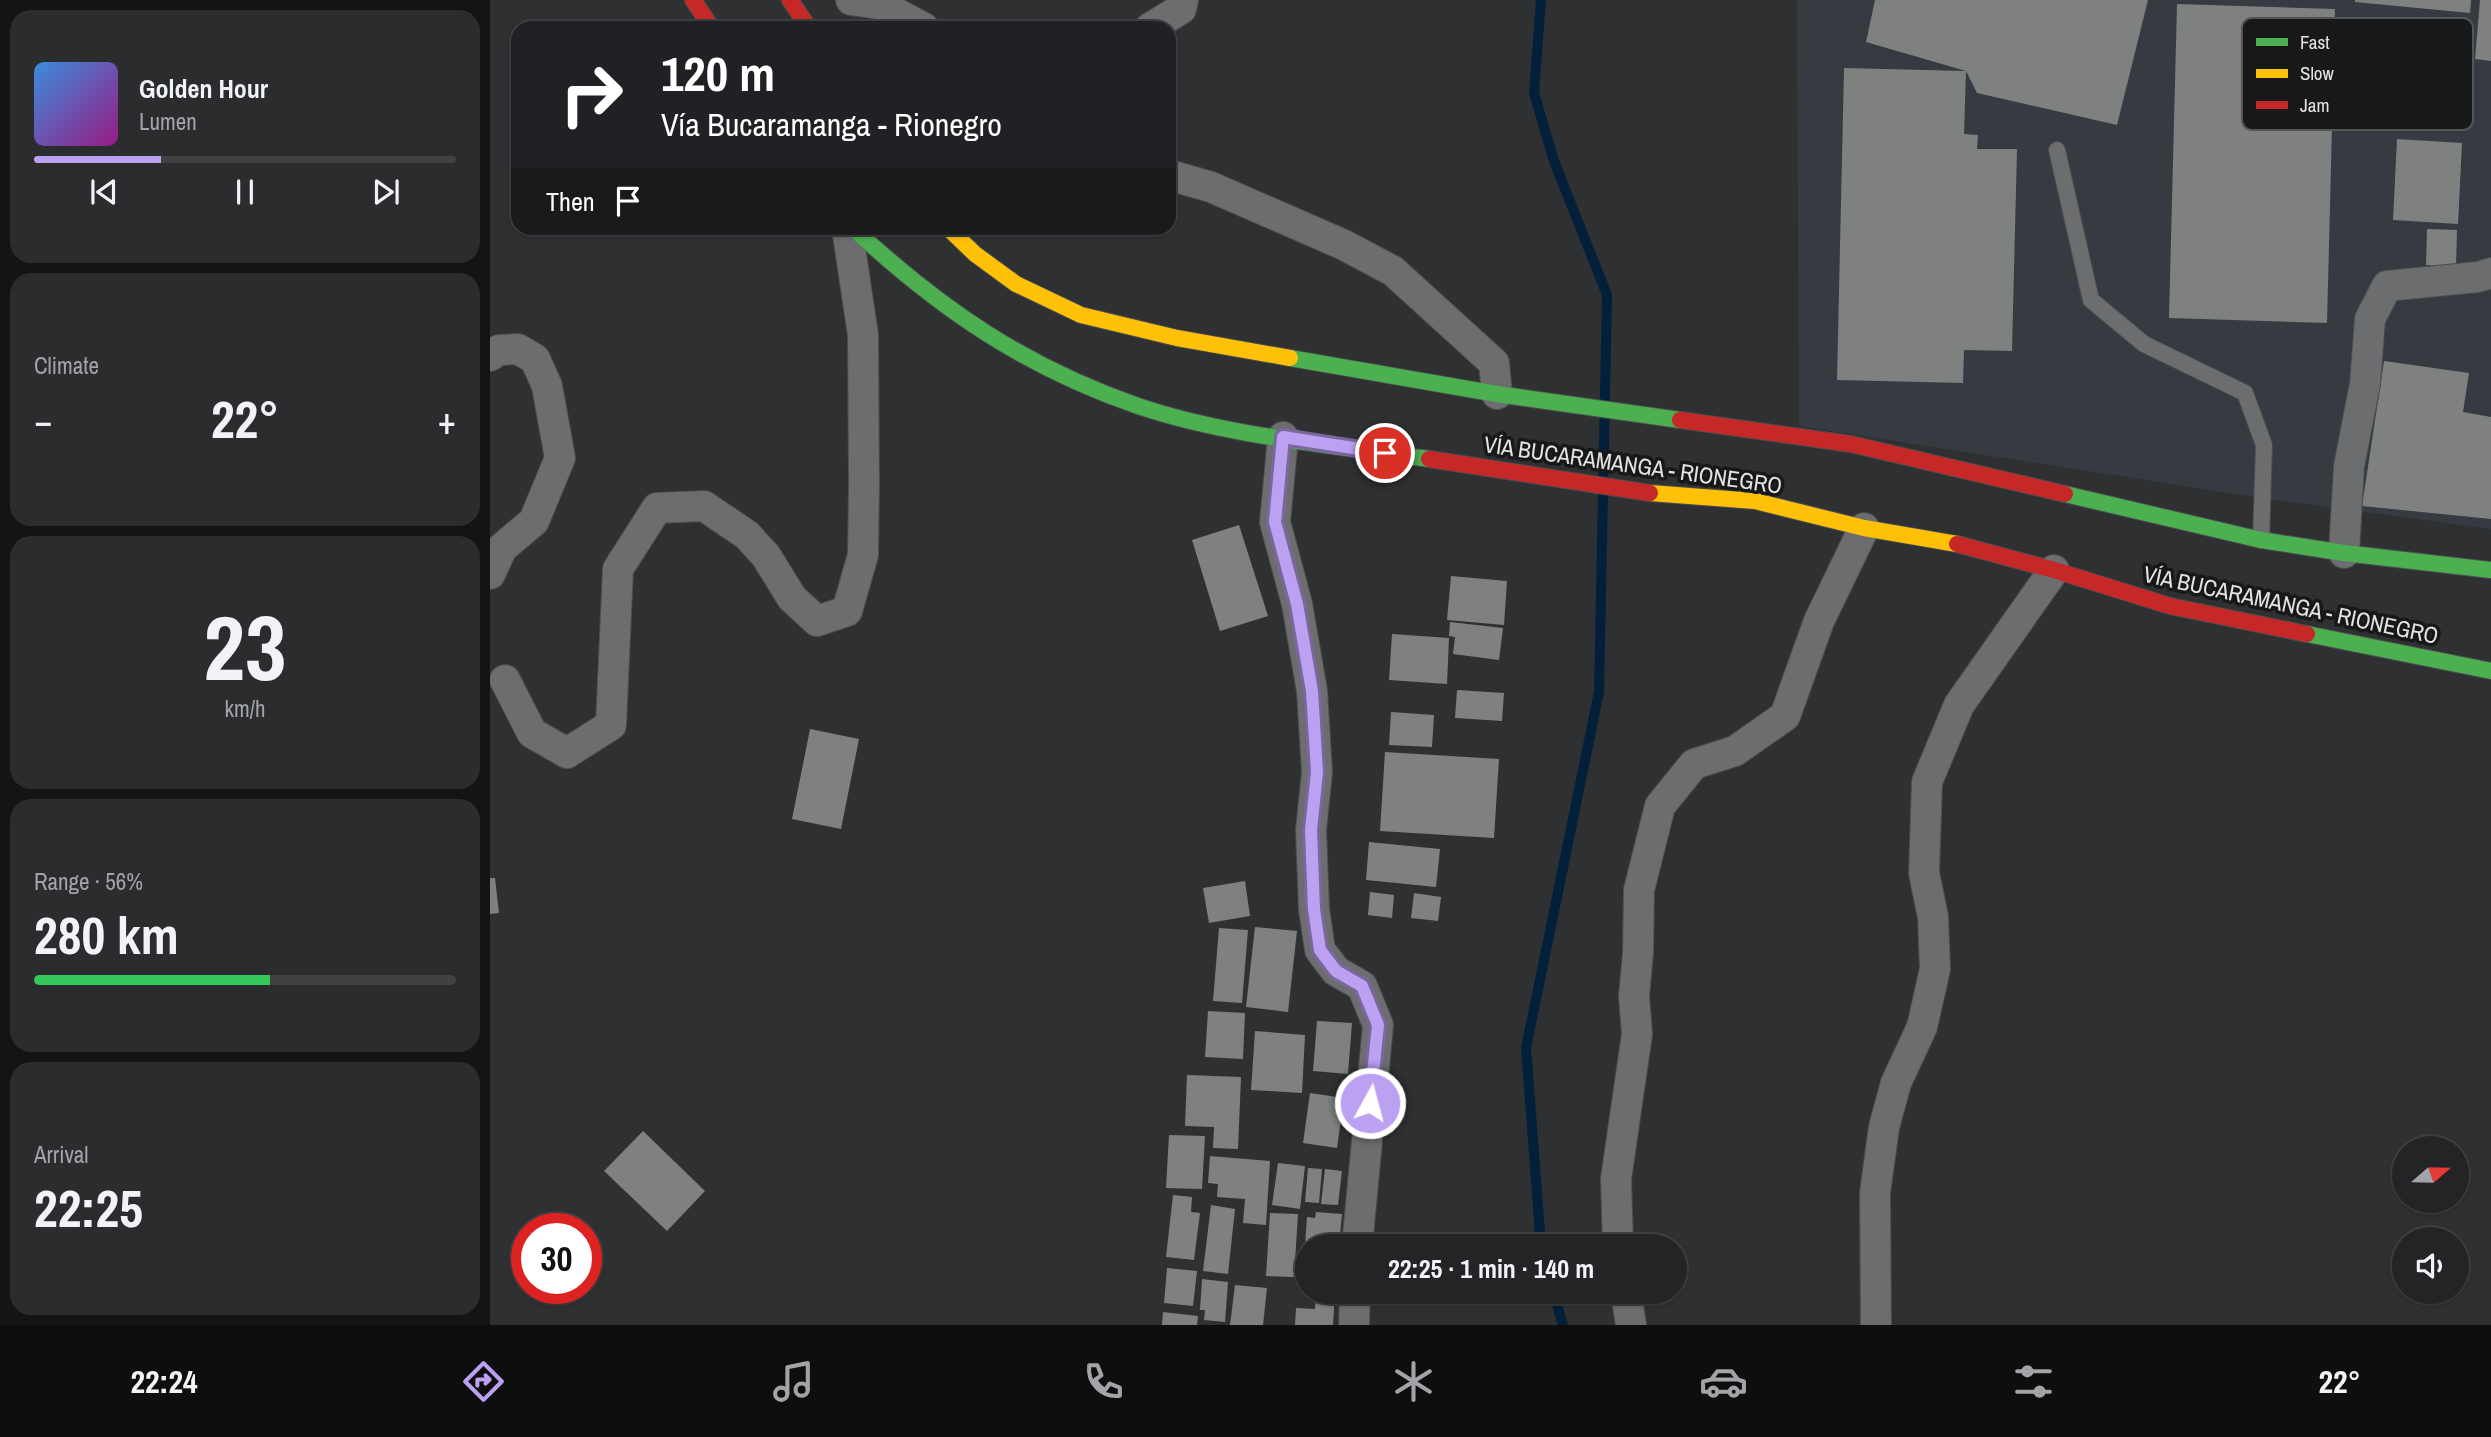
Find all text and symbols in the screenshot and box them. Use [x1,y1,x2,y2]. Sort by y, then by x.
legend [2242,18,2473,130]
text: Fast [2300,29,2330,55]
text: 120 m [661,40,775,106]
icon: right [546,49,637,140]
text: Slow [2300,60,2335,86]
text: Golden Hour [139,71,268,106]
text: Jam [2300,92,2329,118]
text: Vía Bucaramanga - Rionegro [661,103,1002,146]
text: Lumen [139,106,197,137]
icon: previous [85,173,123,211]
icon: pause [226,173,264,211]
icon: next [367,173,405,211]
icon: arrive [609,182,647,220]
text: Then [546,184,595,219]
text: Climate [34,350,99,381]
text: 22° [211,384,279,454]
text: − [34,395,52,446]
text: + [438,395,456,446]
pin [1355,423,1415,483]
street label: VÍA BUCARAMANGA - RIONEGRO [1482,428,1784,501]
icon: arrive [1366,434,1404,472]
street label: VÍA BUCARAMANGA - RIONEGRO [2141,558,2441,651]
text: 23 [204,586,287,708]
text: km/h [225,693,265,724]
text: Range · 56% [34,866,143,897]
text: 280 km [34,900,179,970]
position arrow [1333,1066,1407,1140]
north arrow [2392,1136,2469,1213]
map controls [2392,1136,2469,1304]
text: Arrival [34,1139,89,1170]
text: 22:25 [34,1173,143,1243]
speed limit sign: 30 [511,1213,602,1304]
button: sound [2392,1227,2469,1304]
text: 22:25 · 1 min · 140 m [1388,1251,1594,1286]
icon: directions [459,1357,508,1406]
icon: music [769,1357,818,1406]
icon: phone [1079,1357,1128,1406]
icon: climate [1389,1357,1438,1406]
icon: car [1699,1357,1748,1406]
icon: filters [2009,1357,2058,1406]
text: 22:24 [130,1360,198,1403]
text: 22° [2318,1360,2360,1403]

